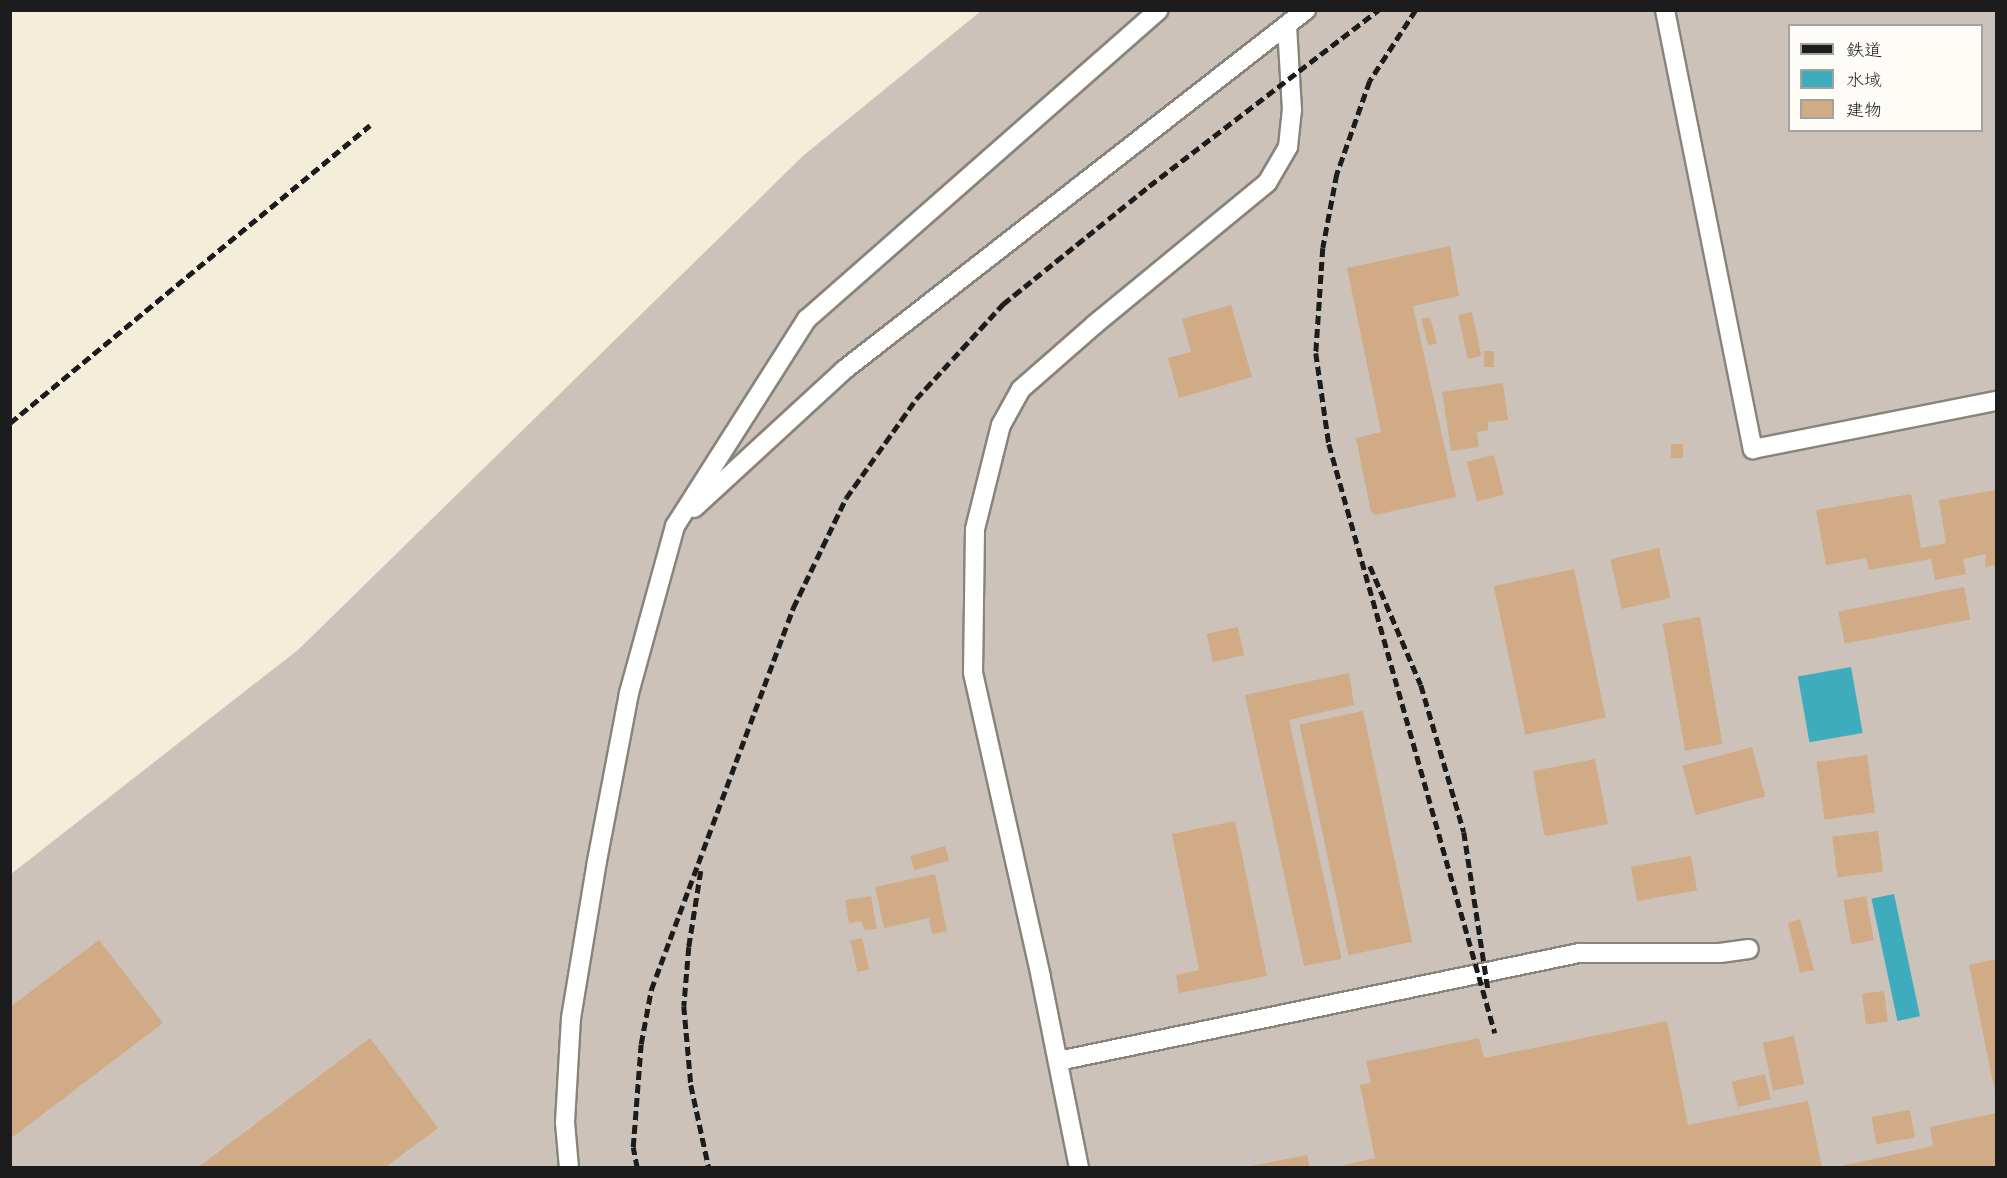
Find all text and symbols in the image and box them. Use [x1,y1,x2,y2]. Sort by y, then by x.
legend [1788,24,1983,132]
text: 鉄道 [1846,39,1882,63]
text: 水域 [1846,69,1882,93]
text: 建物 [1846,99,1882,123]

